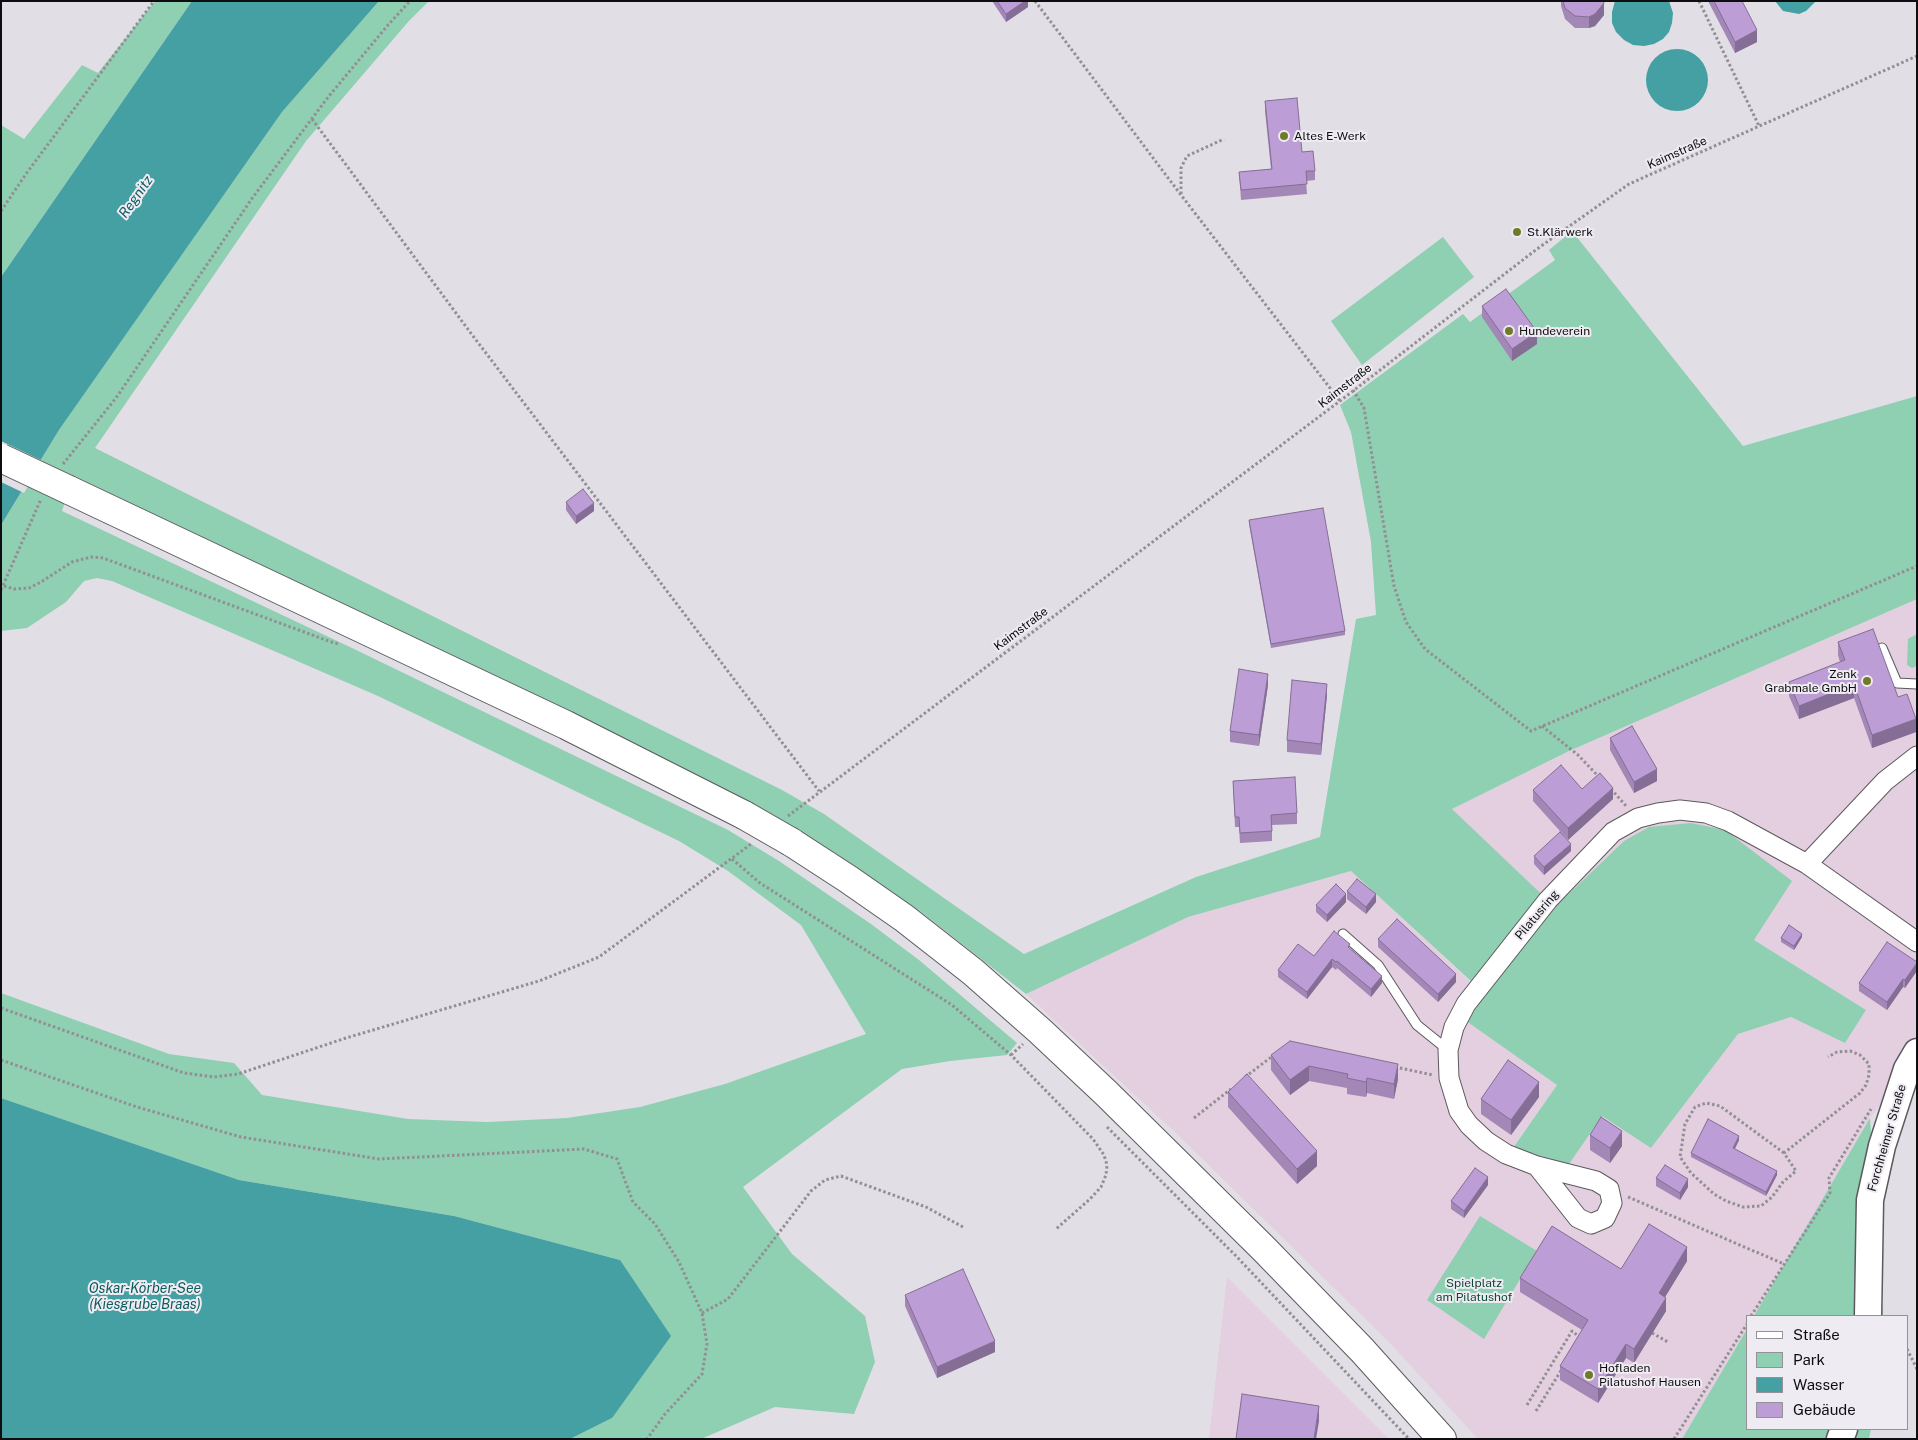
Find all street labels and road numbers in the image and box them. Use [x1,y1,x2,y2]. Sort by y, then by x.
street label: Kaimstraße [1645,133,1709,173]
street label: Kaimstraße [1315,361,1375,411]
street label: Kaimstraße [991,604,1051,654]
street label: Pilatusring [1512,887,1562,943]
street label: Forchheimer Straße [1865,1083,1909,1193]

